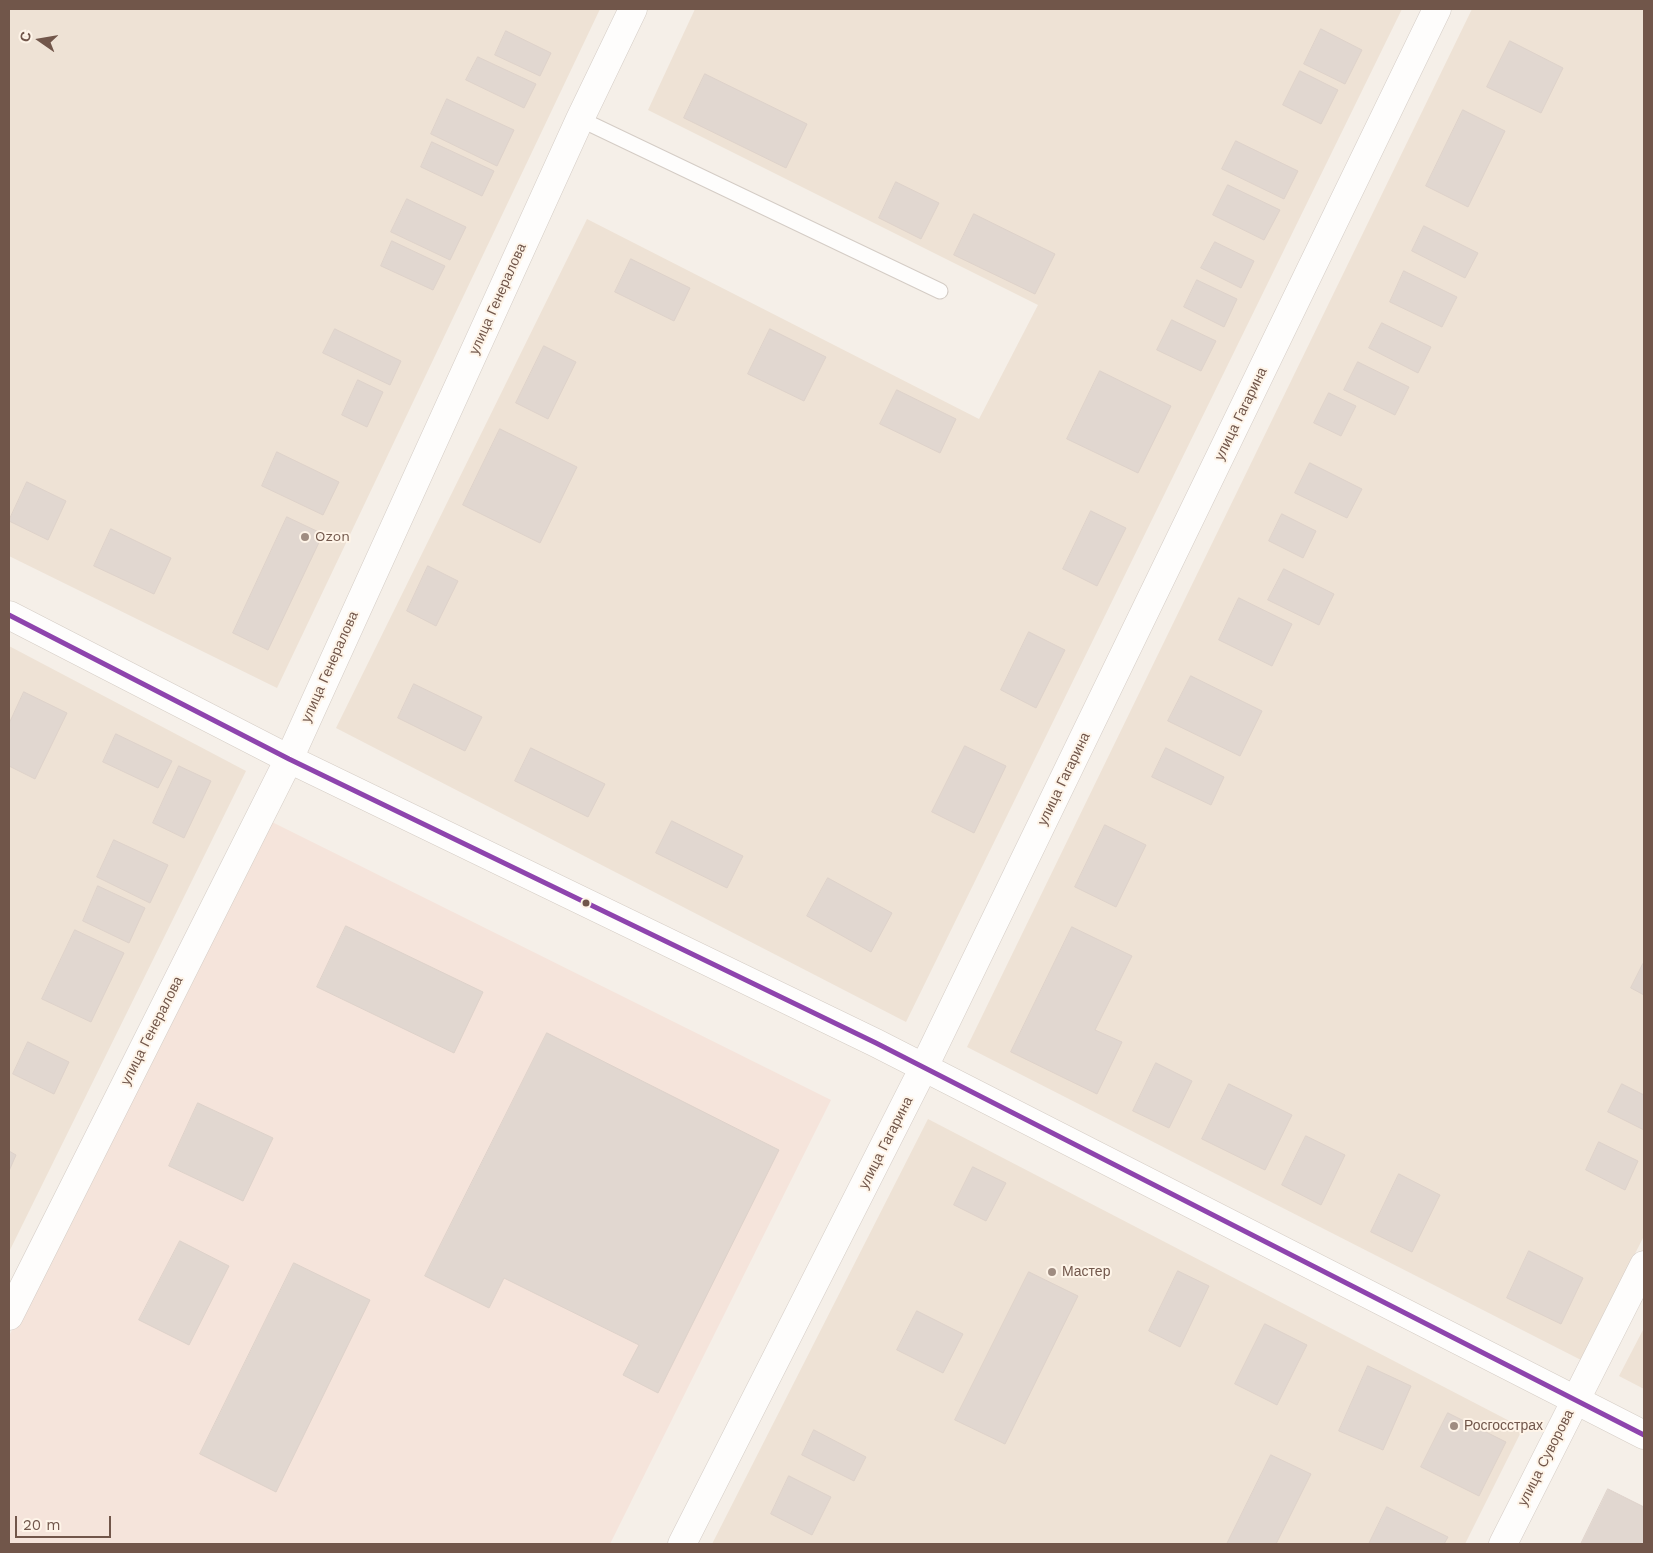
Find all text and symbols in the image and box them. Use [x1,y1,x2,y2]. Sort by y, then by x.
north arrow [15,15,65,65]
text: С [16,30,34,43]
street label: улица Генералова [466,241,530,357]
street label: улица Гагарина [1211,365,1271,463]
place label: Ozon [315,529,350,545]
marker: Ozon [299,531,311,543]
street label: улица Генералова [298,609,362,725]
street label: улица Гагарина [1034,730,1094,828]
unlabelled marker [581,898,591,908]
street label: улица Генералова [117,974,187,1088]
street label: улица Гагарина [855,1094,917,1192]
place label: Мастер [1062,1264,1110,1280]
marker: Мастер [1046,1266,1058,1278]
street label: улица Суворова [1514,1407,1578,1509]
place label: Росгосстрах [1464,1418,1543,1434]
marker: Росгосстрах [1448,1420,1460,1432]
scale bar [18,1506,114,1538]
text: 20 m [23,1516,61,1534]

